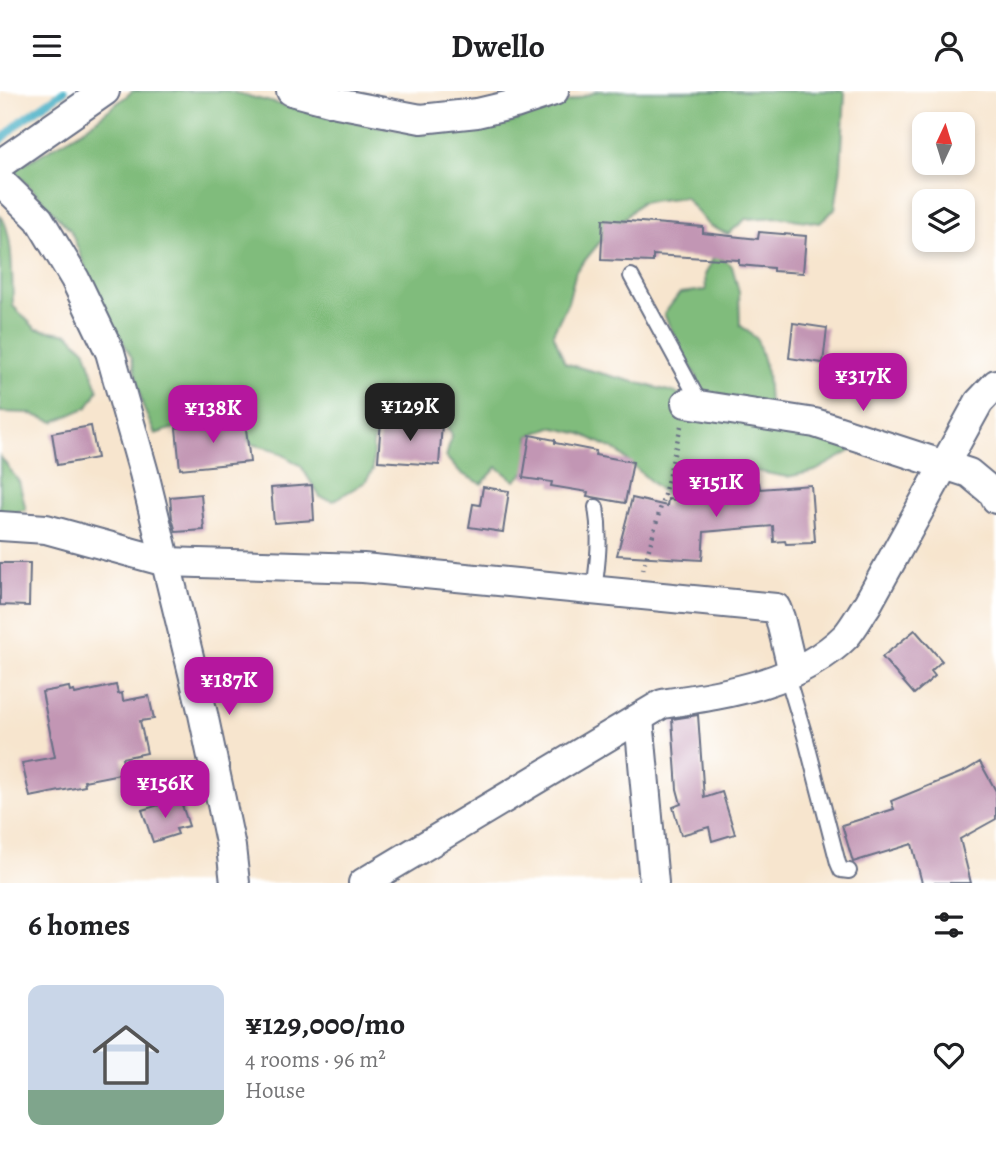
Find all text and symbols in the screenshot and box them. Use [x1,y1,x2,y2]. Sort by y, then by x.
text: Dwello [451,24,545,68]
icon: menu [28,27,66,65]
icon: person [930,27,968,65]
north arrow [912,112,975,175]
map controls [912,112,975,252]
button: layers [912,189,975,252]
pin: ¥317K [814,353,912,413]
text: ¥317K [835,360,891,391]
pin: ¥129K [361,383,459,443]
pin: ¥138K [164,385,262,445]
text: ¥129K [381,390,439,421]
text: ¥138K [184,392,242,423]
pin: ¥151K [667,459,765,519]
text: ¥151K [689,466,743,497]
pin: ¥187K [180,657,278,717]
text: ¥187K [200,664,258,695]
pin: ¥156K [116,761,214,820]
text: ¥156K [136,767,194,798]
text: 6 homes [28,905,130,945]
icon: filters [930,906,968,944]
text: ¥129,000/mo [245,1004,405,1044]
icon: home [84,1013,168,1097]
icon: heart [930,1036,968,1074]
text: 4 rooms · 96 m² [245,1044,386,1075]
text: House [245,1075,305,1106]

